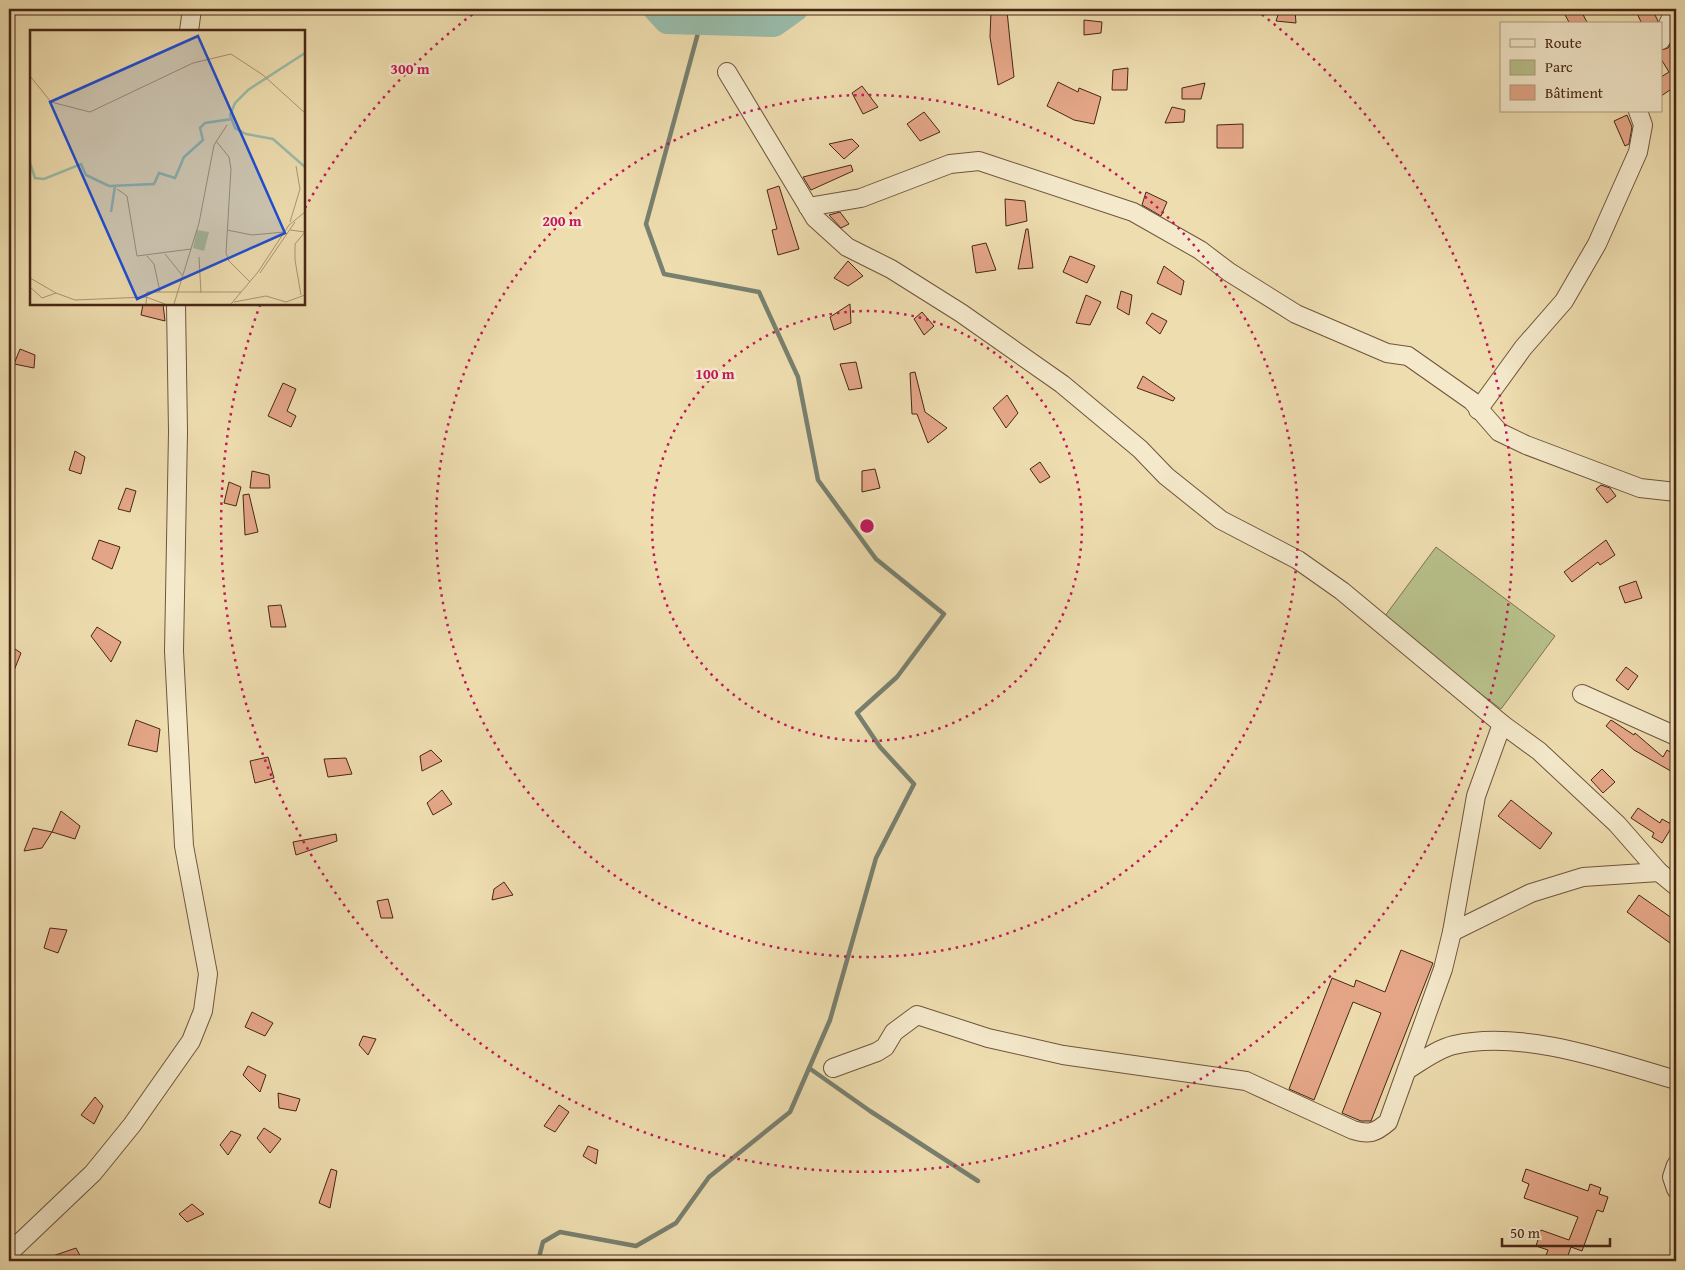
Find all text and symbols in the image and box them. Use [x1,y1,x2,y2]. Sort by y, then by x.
legend [1500,22,1662,112]
inset map [30,30,305,305]
text: Route [1545,32,1582,53]
text: Parc [1545,56,1573,77]
text: 300 m [390,58,430,79]
text: Bâtiment [1545,82,1604,103]
text: 200 m [542,210,582,231]
text: 100 m [695,363,735,384]
centre of rings [858,517,876,535]
scale bar [1502,1215,1610,1247]
text: 50 m [1510,1222,1541,1243]

